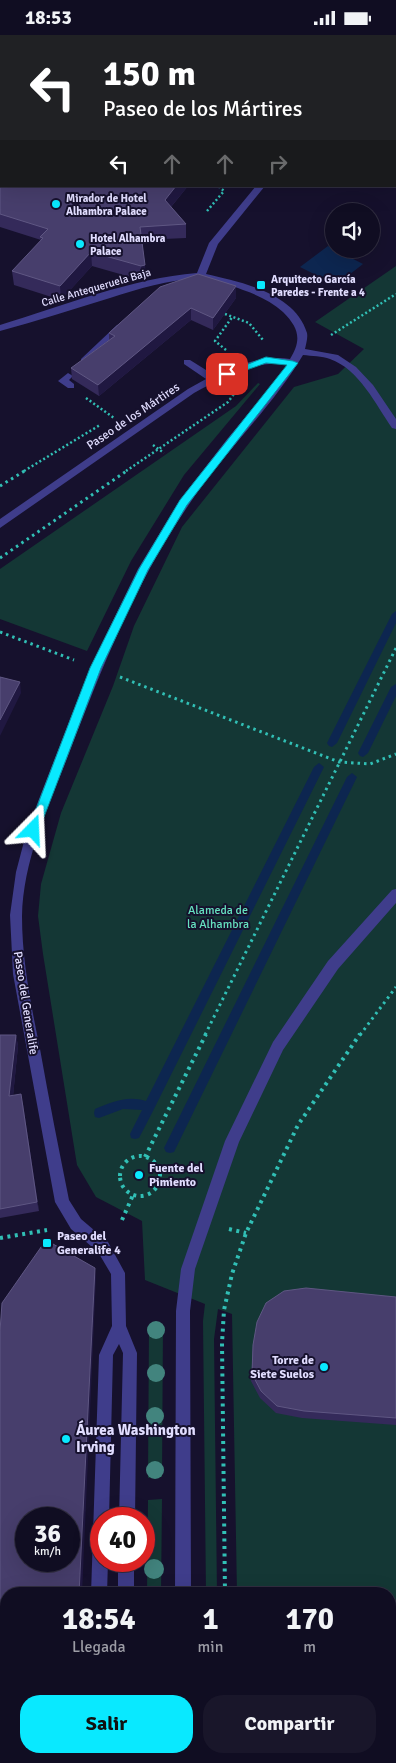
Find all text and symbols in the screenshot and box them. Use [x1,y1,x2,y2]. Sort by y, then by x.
text: 18:53 [25,6,72,30]
text: 150 m [103,52,196,95]
icon: left [20,55,85,120]
text: Paseo de los Mártires [103,95,302,122]
icon: left [105,150,133,178]
icon: ahead [158,150,186,178]
icon: ahead [211,150,239,178]
icon: right [264,150,292,178]
place label: Mirador de Hotel Alhambra Palace [66,192,147,218]
marker: Mirador de Hotel Alhambra Palace [50,198,62,210]
map controls [325,203,380,258]
button: sound [325,203,380,258]
place label: Hotel Alhambra Palace [90,232,166,258]
marker: Hotel Alhambra Palace [74,238,86,250]
street label: Calle Antequeruela Baja [40,266,153,309]
place label: Arquitecto García Paredes - Frente a 4 [271,273,365,299]
marker: Arquitecto García Paredes - Frente a 4 [255,279,267,291]
pin [206,353,248,395]
icon: arrive [213,360,241,388]
street label: Paseo de los Mártires [84,380,183,453]
position arrow [6,803,58,855]
park label: Alameda de la Alhambra [187,903,249,932]
street label: Paseo del Generalife [10,950,41,1056]
place label: Fuente del Pimiento [149,1161,204,1190]
marker: Fuente del Pimiento [133,1169,145,1181]
place label: Paseo del Generalife 4 [57,1229,121,1258]
marker: Paseo del Generalife 4 [41,1237,53,1249]
place label: Torre de Siete Suelos [250,1353,315,1382]
marker: Torre de Siete Suelos [318,1361,330,1373]
place label: Áurea Washington Irving [76,1420,196,1456]
marker: Áurea Washington Irving [60,1433,72,1445]
speed limit sign: 40 [90,1507,155,1572]
text: 36 [34,1518,61,1549]
text: km/h [34,1544,61,1559]
text: 18:54 [62,1601,136,1638]
text: 1 [202,1601,219,1638]
text: 170 [285,1601,334,1638]
text: Llegada [72,1637,126,1657]
text: min [198,1637,223,1657]
text: m [303,1637,316,1657]
button: Salir [20,1695,193,1753]
button: Compartir [203,1695,376,1753]

